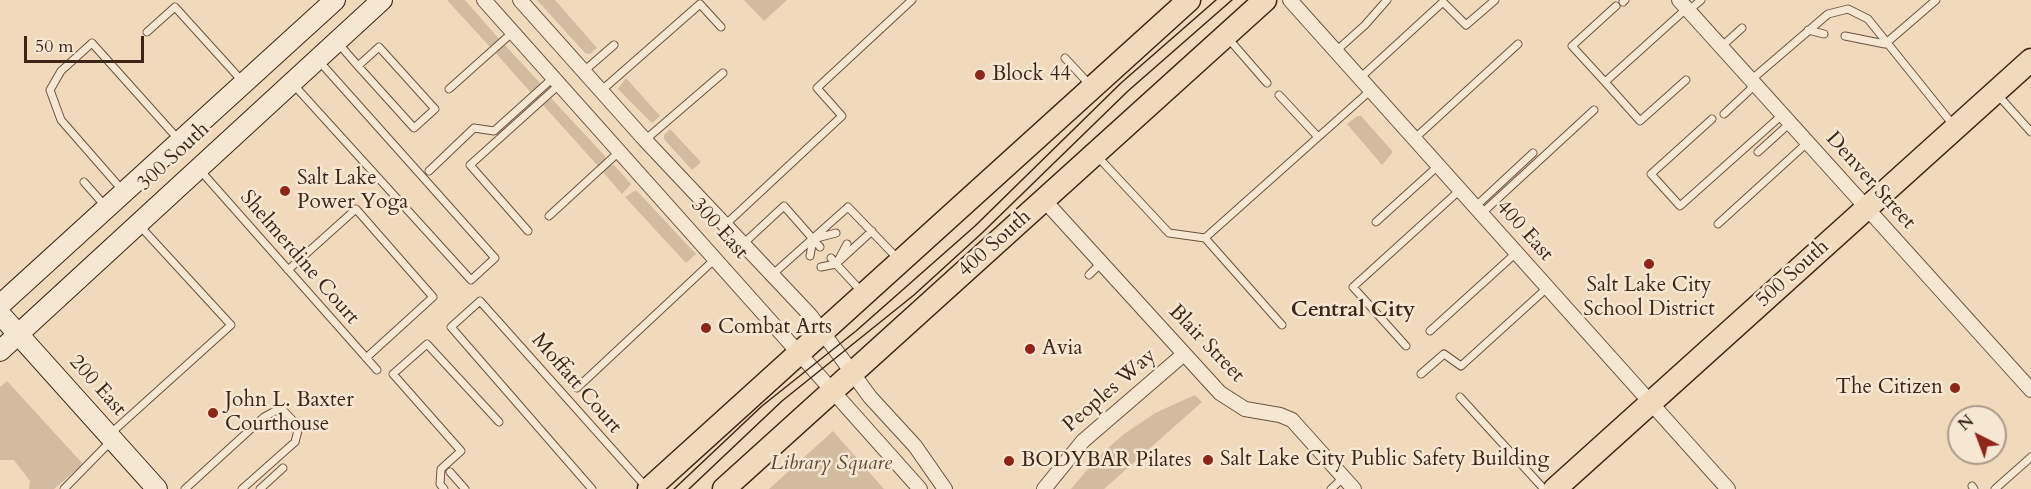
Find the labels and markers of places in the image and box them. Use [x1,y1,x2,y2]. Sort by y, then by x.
place label: Block 44 [992,62,1071,88]
marker: Block 44 [973,68,987,82]
place label: Salt Lake Power Yoga [297,166,408,216]
marker: Salt Lake Power Yoga [278,184,292,198]
marker: Salt Lake City School District [1642,257,1656,271]
place label: Salt Lake City School District [1583,273,1715,323]
place label: Combat Arts [718,315,832,341]
marker: Combat Arts [699,321,713,335]
place label: Avia [1042,336,1083,362]
marker: Avia [1023,342,1037,356]
place label: The Citizen [1836,375,1943,401]
marker: The Citizen [1948,381,1962,395]
place label: John L. Baxter Courthouse [225,388,354,438]
marker: John L. Baxter Courthouse [206,406,220,420]
place label: Salt Lake City Public Safety Building [1220,447,1549,473]
place label: BODYBAR Pilates [1021,448,1191,474]
marker: Salt Lake City Public Safety Building [1201,453,1215,467]
marker: BODYBAR Pilates [1002,454,1016,468]

